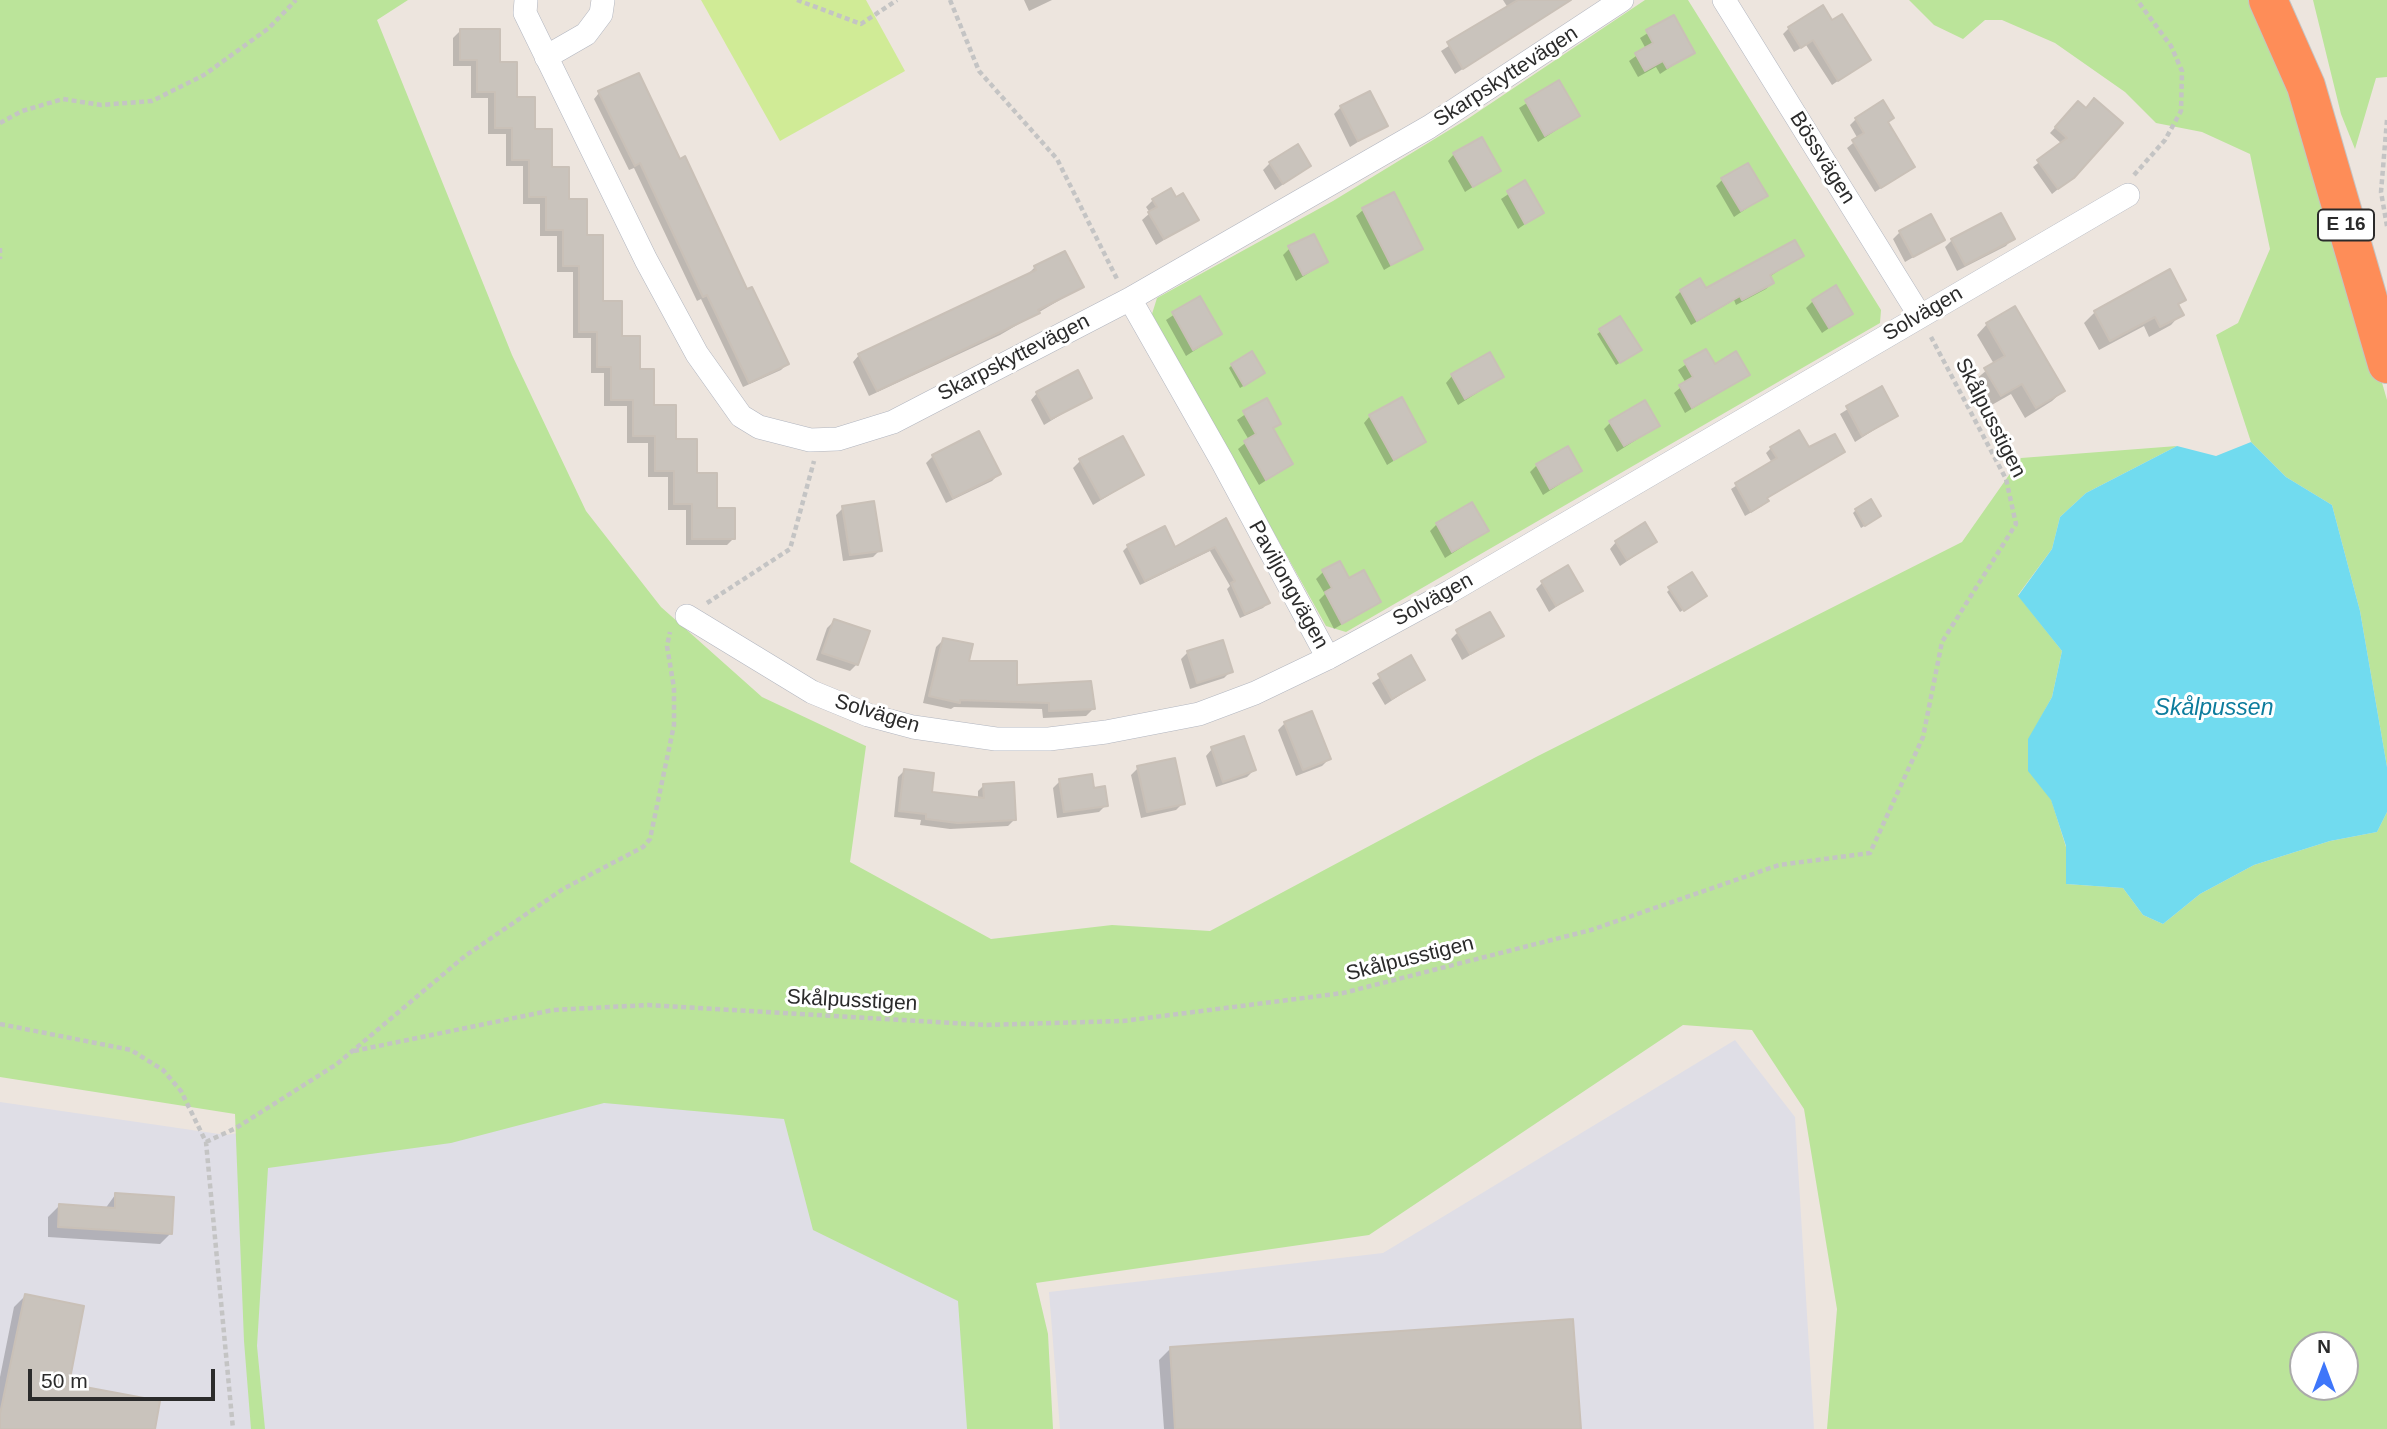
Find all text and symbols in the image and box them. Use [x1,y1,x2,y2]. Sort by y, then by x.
street label: Skarpskyttevägen [1429,21,1583,133]
street label: Bössvägen [1784,107,1860,209]
road number: E 16 [2318,210,2374,241]
street label: Solvägen [1879,281,1967,347]
street label: Skarpskyttevägen [934,309,1094,407]
street label: Skålpusstigen [1949,354,2031,482]
street label: Paviljongvägen [1242,517,1334,653]
street label: Solvägen [1389,568,1477,632]
street label: Solvägen [831,689,923,739]
water label: Skålpussen [2155,695,2273,723]
street label: Skålpusstigen [1344,931,1476,987]
street label: Skålpusstigen [786,985,918,1017]
north arrow [2289,1331,2359,1401]
text: N [2317,1336,2331,1357]
scale bar [32,1356,219,1400]
text: 50 m [41,1369,88,1392]

